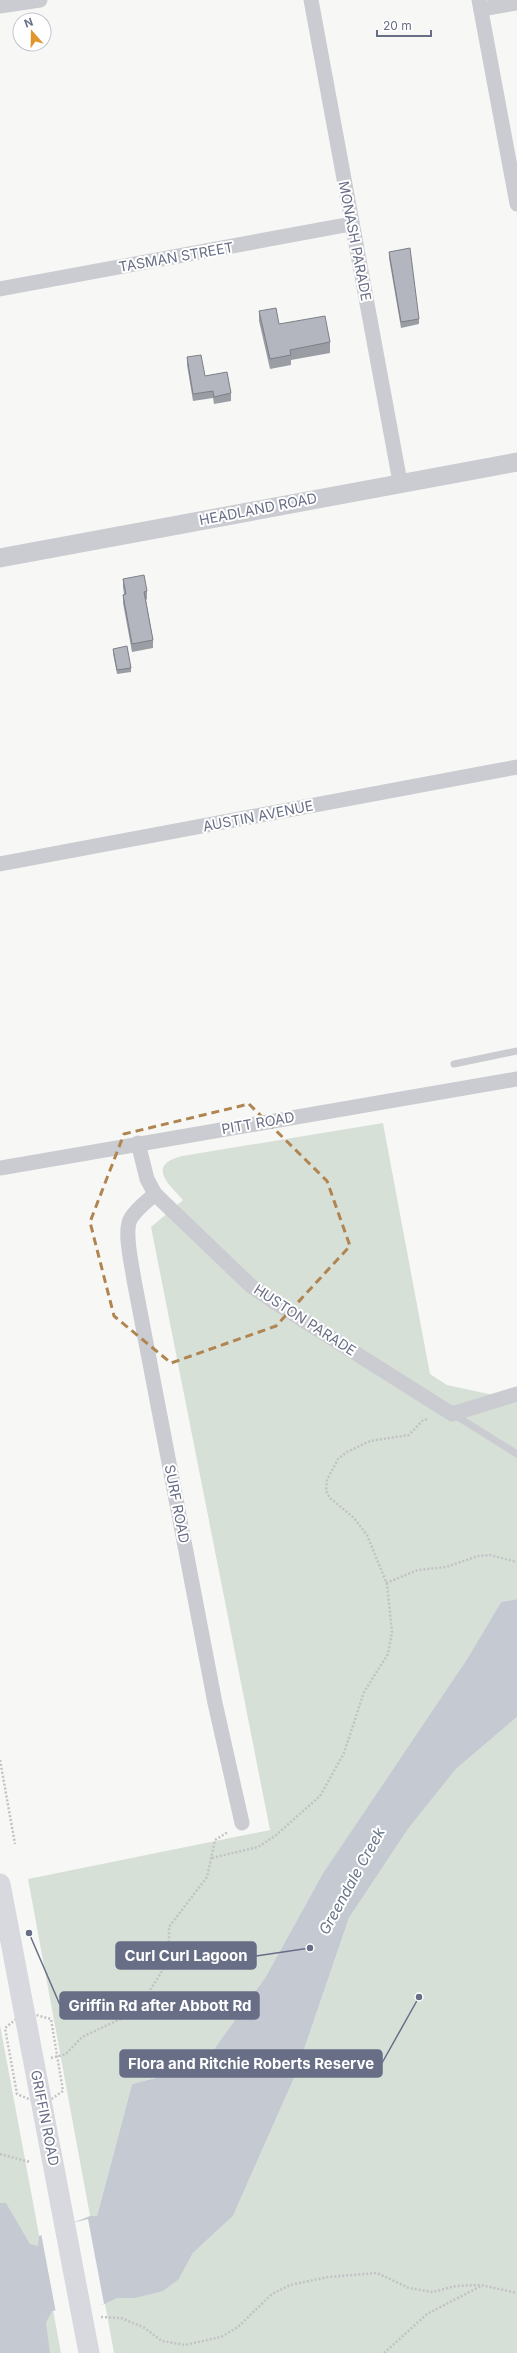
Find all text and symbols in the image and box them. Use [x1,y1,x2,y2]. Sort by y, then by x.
north arrow [12,12,52,52]
scale bar [377,12,431,38]
text: N [22,15,35,31]
text: 20 m [383,18,412,33]
street label: MONASH PARADE [336,180,375,302]
street label: TASMAN STREET [117,238,235,275]
street label: HEADLAND ROAD [198,489,318,528]
street label: AUSTIN AVENUE [201,796,315,835]
street label: PITT ROAD [220,1108,296,1137]
street label: HUSTON PARADE [251,1280,360,1359]
street label: SURF ROAD [162,1463,193,1545]
water label: Greendale Creek [314,1823,389,1938]
callout: Curl Curl Lagoon [116,1942,256,1969]
text: Curl Curl Lagoon [124,1946,248,1965]
callout: Griffin Rd after Abbott Rd [60,1992,259,2019]
text: Griffin Rd after Abbott Rd [68,1996,252,2015]
callout: Flora and Ritchie Roberts Reserve [120,2050,382,2077]
text: Flora and Ritchie Roberts Reserve [128,2054,374,2073]
street label: GRIFFIN ROAD [28,2069,63,2167]

